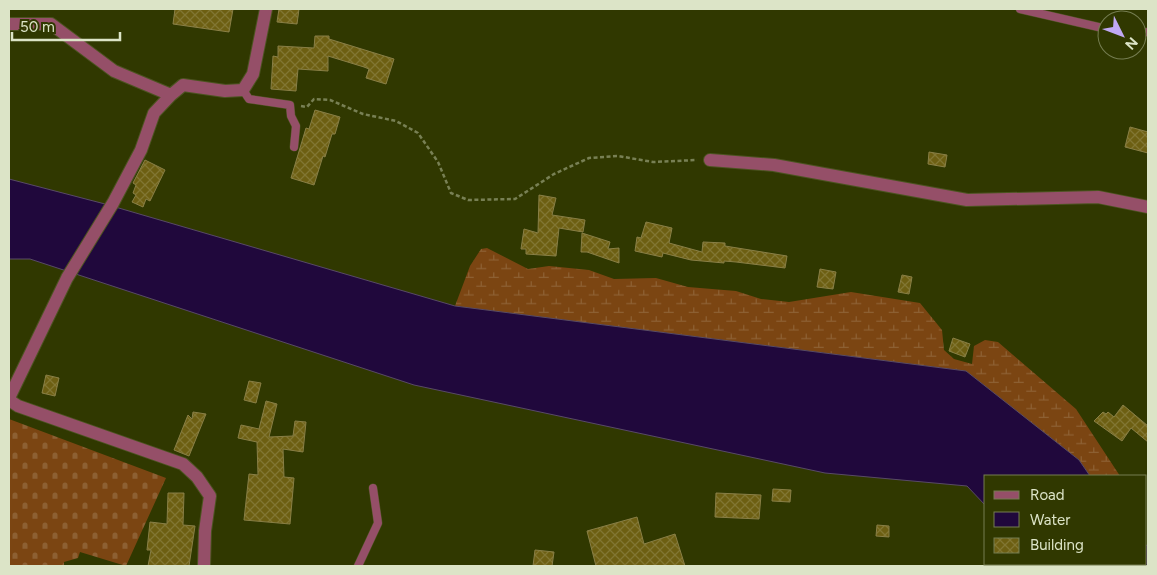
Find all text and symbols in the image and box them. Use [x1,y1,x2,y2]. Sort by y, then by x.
scale bar [12,10,120,42]
north arrow [1097,10,1147,60]
text: 50 m [20,18,55,36]
text: N [1121,34,1141,53]
legend [984,475,1147,565]
text: Road [1030,486,1065,504]
text: Water [1030,511,1070,529]
text: Building [1030,536,1084,554]

